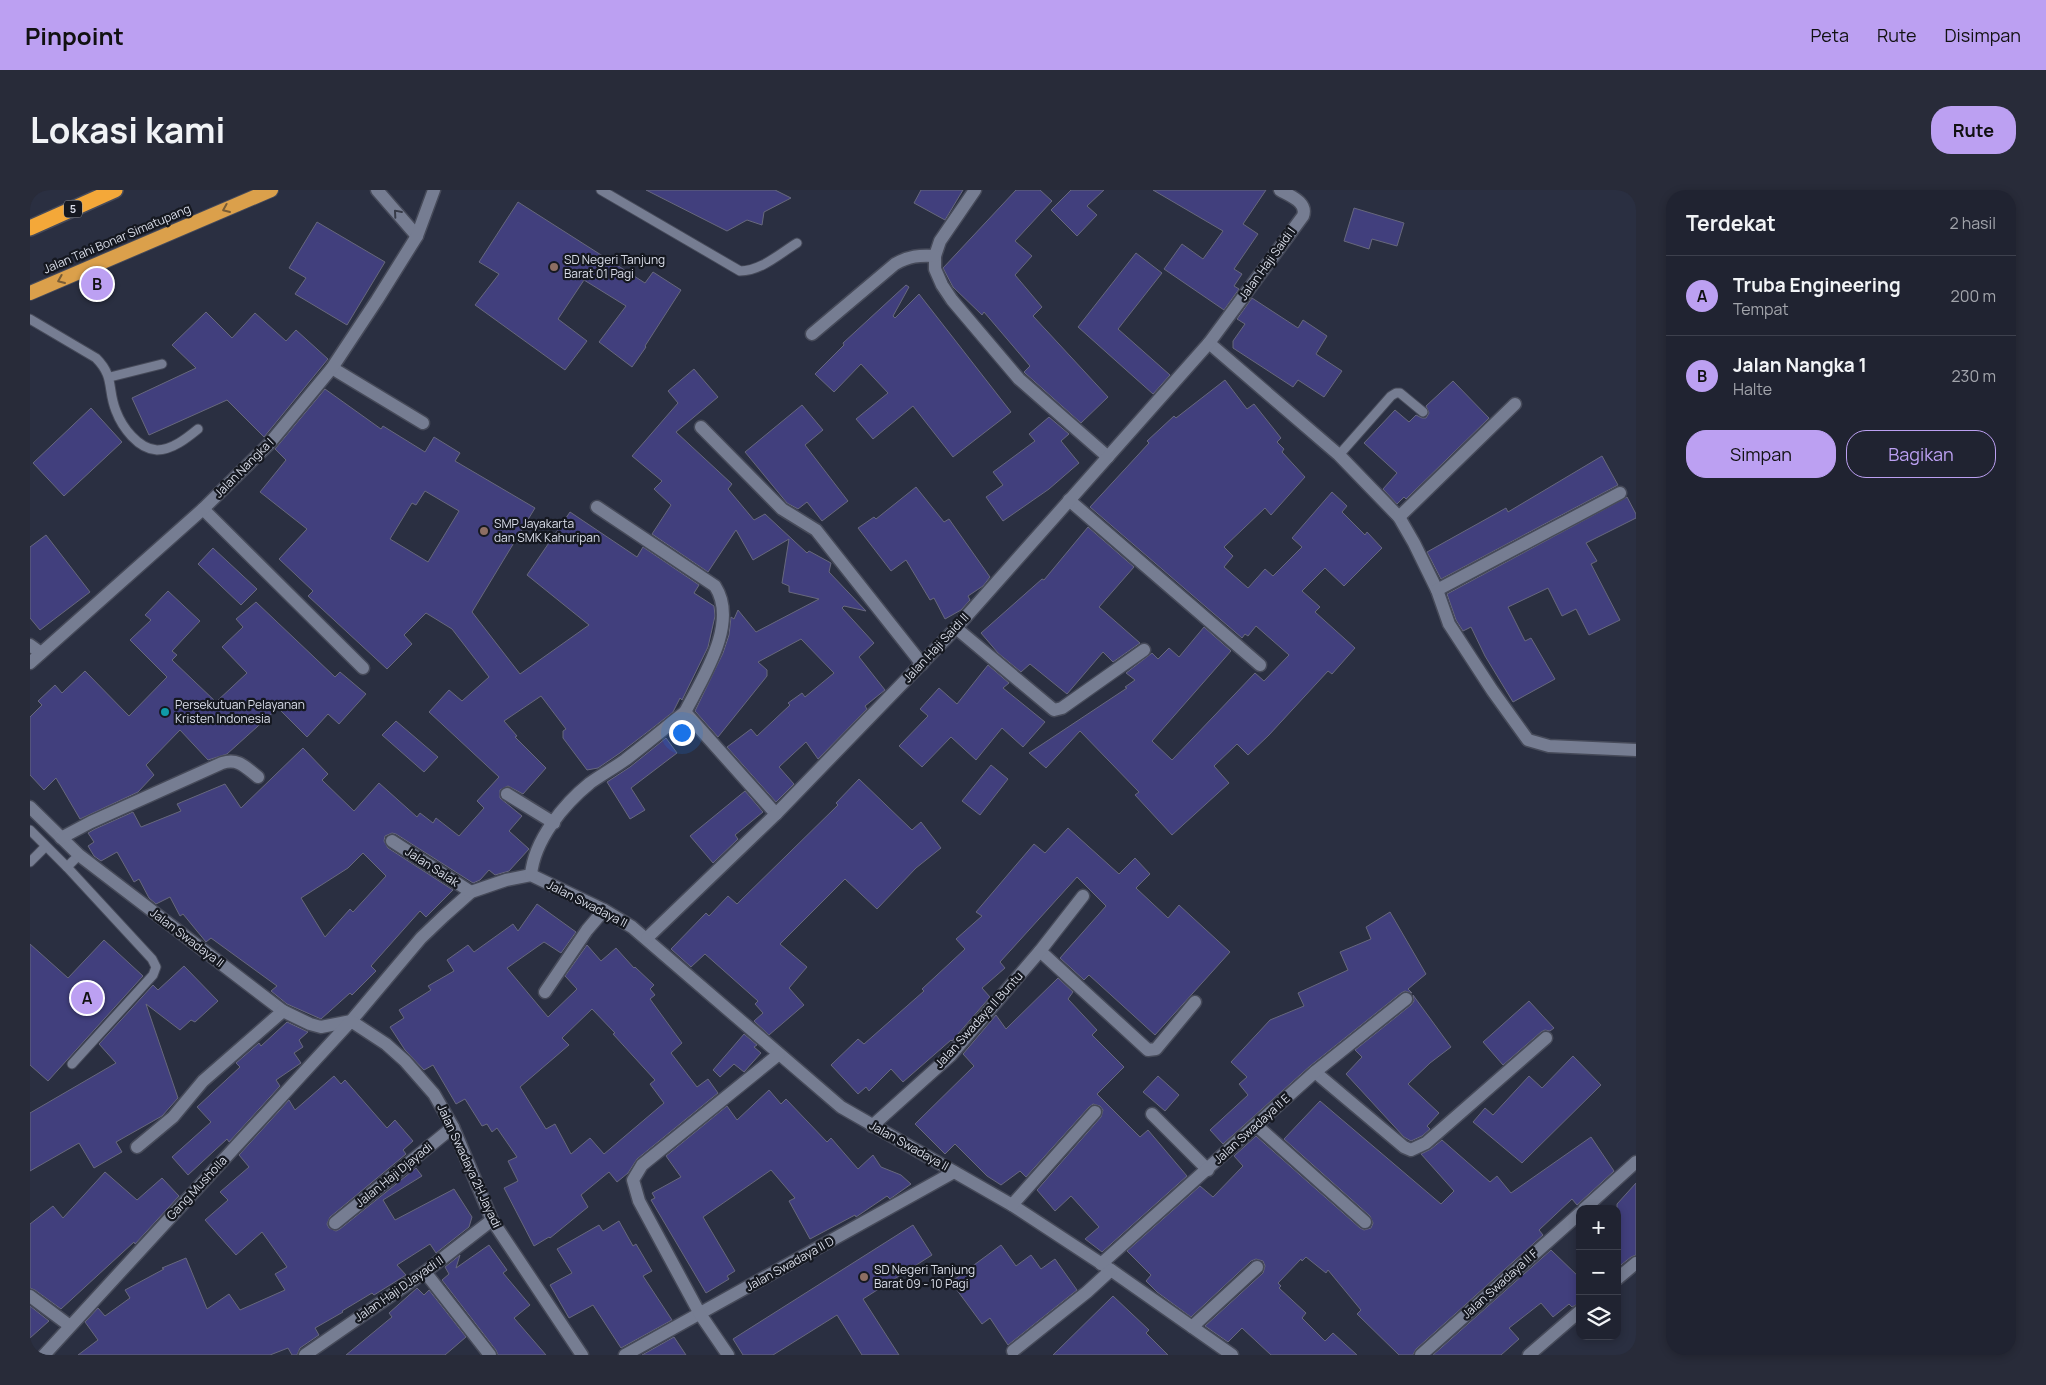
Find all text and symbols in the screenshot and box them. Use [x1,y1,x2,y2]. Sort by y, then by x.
text: Pinpoint [25,19,124,52]
text: Peta [1810,23,1849,47]
text: Rute [1877,23,1916,47]
text: Disimpan [1944,23,2021,47]
text: Lokasi kami [30,106,225,154]
button: Rute [1931,106,2016,154]
street label: Jalan Tahi Bonar Simatupang [41,200,193,277]
road number: 5 [64,200,82,218]
one-way arrow [222,203,231,214]
one-way arrow [394,209,403,218]
text: Terdekat [1686,209,1776,237]
text: 2 hasil [1949,212,1996,234]
street label: Jalan Haji Saidi I [1234,224,1299,304]
place label: SD Negeri Tanjung Barat 01 Pagi [564,251,665,282]
marker: SD Negeri Tanjung Barat 01 Pagi [548,261,560,273]
pin: B [81,265,113,303]
text: Truba Engineering [1733,272,1901,298]
one-way arrow [57,273,66,284]
text: A [1697,285,1707,307]
text: 200 m [1951,285,1996,307]
text: Tempat [1733,298,1789,320]
text: Jalan Nangka 1 [1733,352,1867,378]
text: B [1697,365,1707,387]
text: 230 m [1952,365,1996,387]
text: Halte [1733,378,1772,400]
button: Simpan [1686,430,1836,478]
button: Bagikan [1846,430,1996,478]
street label: Jalan Nangka I [210,434,277,501]
place label: SMP Jayakarta dan SMK Kahuripan [494,515,600,546]
marker: SMP Jayakarta dan SMK Kahuripan [478,525,490,537]
street label: Jalan Haji Saidi II [899,609,972,686]
place label: Persekutuan Pelayanan Kristen Indonesia [175,696,305,727]
marker: Persekutuan Pelayanan Kristen Indonesia [159,706,171,718]
your location [669,720,695,746]
street label: Jalan Salak [402,843,463,891]
street label: Jalan Swadaya II [544,876,630,931]
street label: Jalan Swadaya II [147,904,228,971]
street label: Jalan Swadaya II Buntu [931,968,1027,1072]
pin: A [71,979,103,1017]
street label: Jalan Swadaya II E [1210,1090,1294,1168]
street label: Jalan Swadaya 2H Jayadi [433,1101,506,1230]
street label: Jalan Swadaya II [866,1117,952,1174]
street label: Jalan Haji Djayadi [352,1138,436,1211]
street label: Gang Musholla [163,1152,231,1223]
map controls [1576,1205,1621,1340]
button: + [1576,1205,1621,1250]
street label: Jalan Swadaya II D [742,1232,837,1295]
street label: Jalan Swadaya II F [1458,1245,1541,1322]
button: − [1576,1250,1621,1295]
street label: Jalan Haji DJayadi II [351,1252,447,1326]
place label: SD Negeri Tanjung Barat 09 - 10 Pagi [874,1261,975,1292]
marker: SD Negeri Tanjung Barat 09 - 10 Pagi [858,1271,870,1283]
button: layers [1576,1295,1621,1340]

